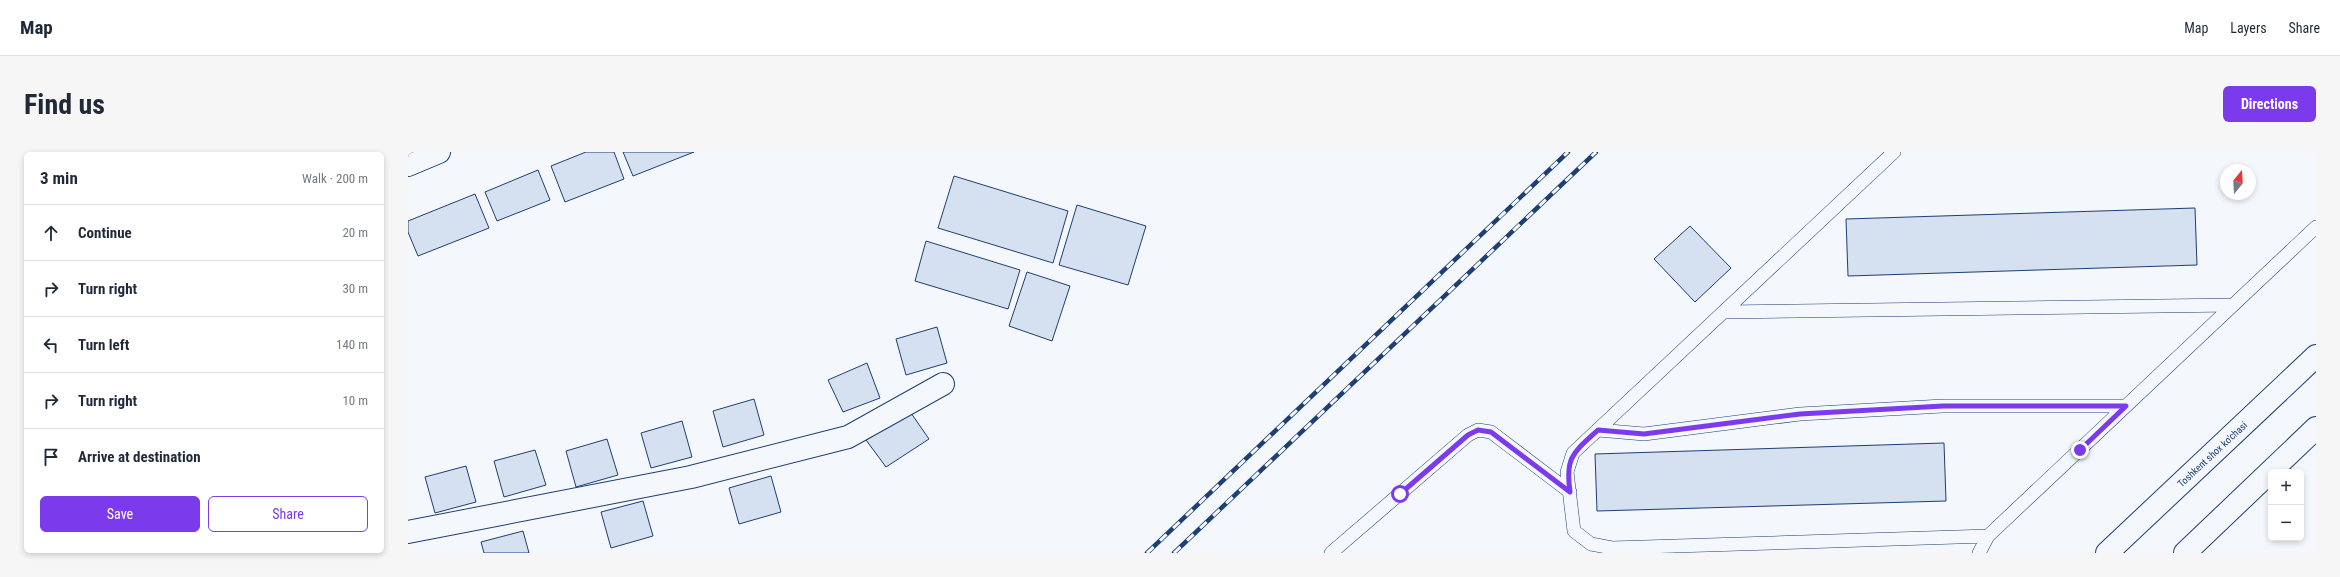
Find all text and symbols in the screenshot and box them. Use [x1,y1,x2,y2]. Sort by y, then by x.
text: Map [20,16,53,39]
text: Map [2184,20,2208,36]
text: Layers [2230,20,2267,36]
text: Share [2289,20,2320,36]
button: Directions [2223,86,2316,122]
text: Find us [24,88,105,121]
north arrow [2220,164,2256,200]
text: 3 min [40,168,78,188]
text: Walk · 200 m [302,171,368,186]
icon: ahead [40,222,62,244]
text: Continue [78,224,132,242]
text: 20 m [342,225,368,240]
icon: right [40,278,62,300]
text: Turn right [78,280,137,298]
text: 30 m [342,281,368,296]
icon: left [40,334,62,356]
text: Turn left [78,336,129,354]
text: 140 m [336,337,368,352]
icon: right [40,390,62,412]
text: Turn right [78,392,137,410]
text: 10 m [342,393,368,408]
street label: Toshkent shox ko'chasi [2175,419,2249,489]
route end [2071,441,2089,459]
icon: arrive [40,446,62,468]
text: Arrive at destination [78,448,201,466]
map controls [2268,469,2304,541]
button: + [2268,469,2304,505]
route start [1391,485,1409,503]
button: Save [40,496,200,532]
button: Share [208,496,368,532]
button: − [2268,505,2304,541]

